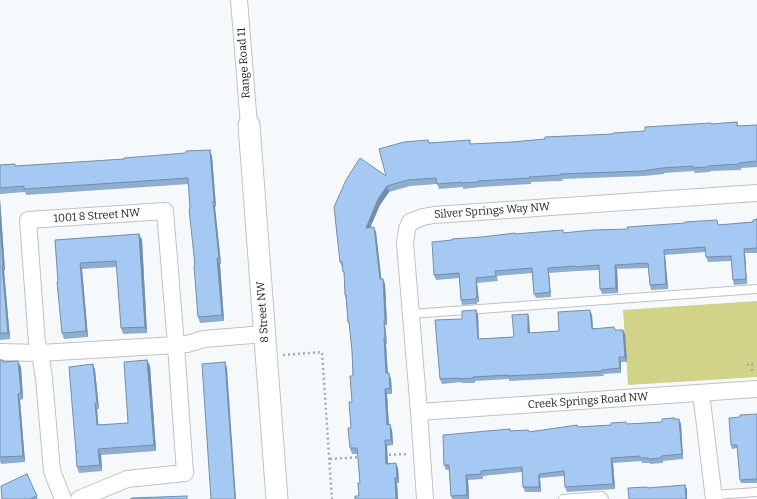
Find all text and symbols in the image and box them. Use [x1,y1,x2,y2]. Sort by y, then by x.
street label: Range Road 11 [235,27,253,99]
street label: Silver Springs Way NW [434,200,550,222]
street label: 1001 8 Street NW [53,206,141,226]
street label: 8 Street NW [254,281,272,343]
street label: Creek Springs Road NW [527,390,649,412]

